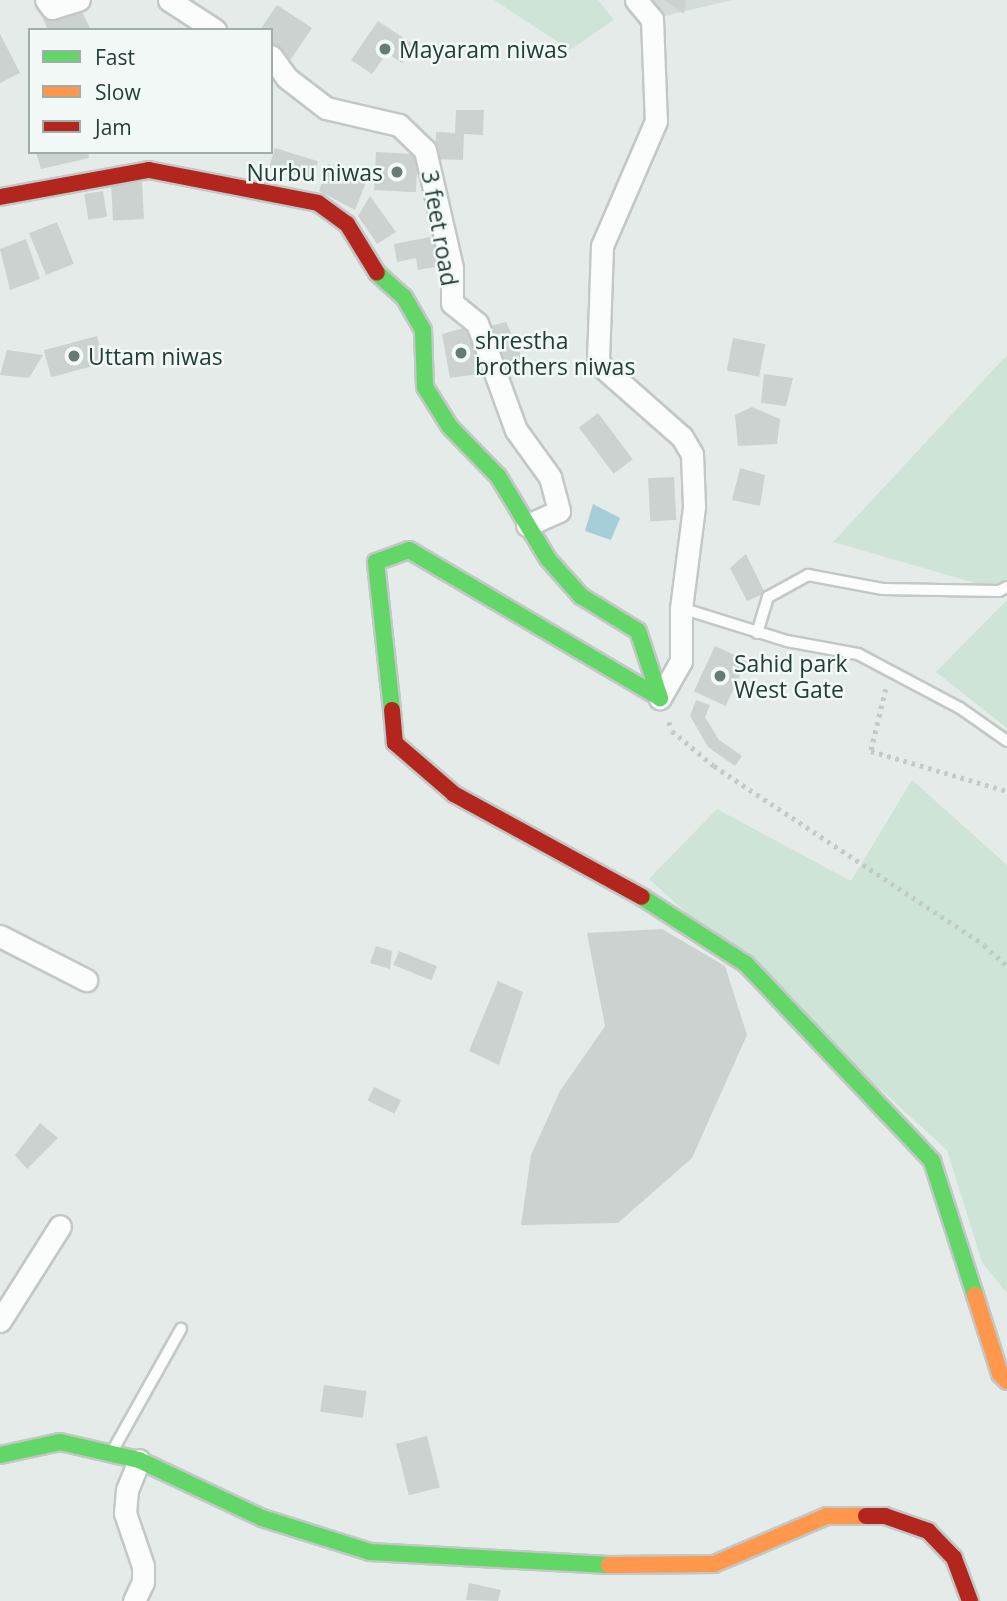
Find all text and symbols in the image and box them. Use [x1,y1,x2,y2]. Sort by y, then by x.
legend [28,28,273,154]
place label: Mayaram niwas [399,35,568,63]
marker: Mayaram niwas [377,41,393,57]
text: Fast [95,43,135,71]
text: Slow [95,78,141,106]
text: Jam [95,113,132,141]
place label: Nurbu niwas [247,158,383,186]
marker: Nurbu niwas [389,164,405,180]
street label: 3 feet road [416,168,464,288]
place label: shrestha brothers niwas [475,326,635,380]
place label: Uttam niwas [88,342,223,370]
marker: shrestha brothers niwas [453,345,469,361]
marker: Uttam niwas [66,348,82,364]
place label: Sahid park West Gate [734,649,848,703]
marker: Sahid park West Gate [712,668,728,684]

